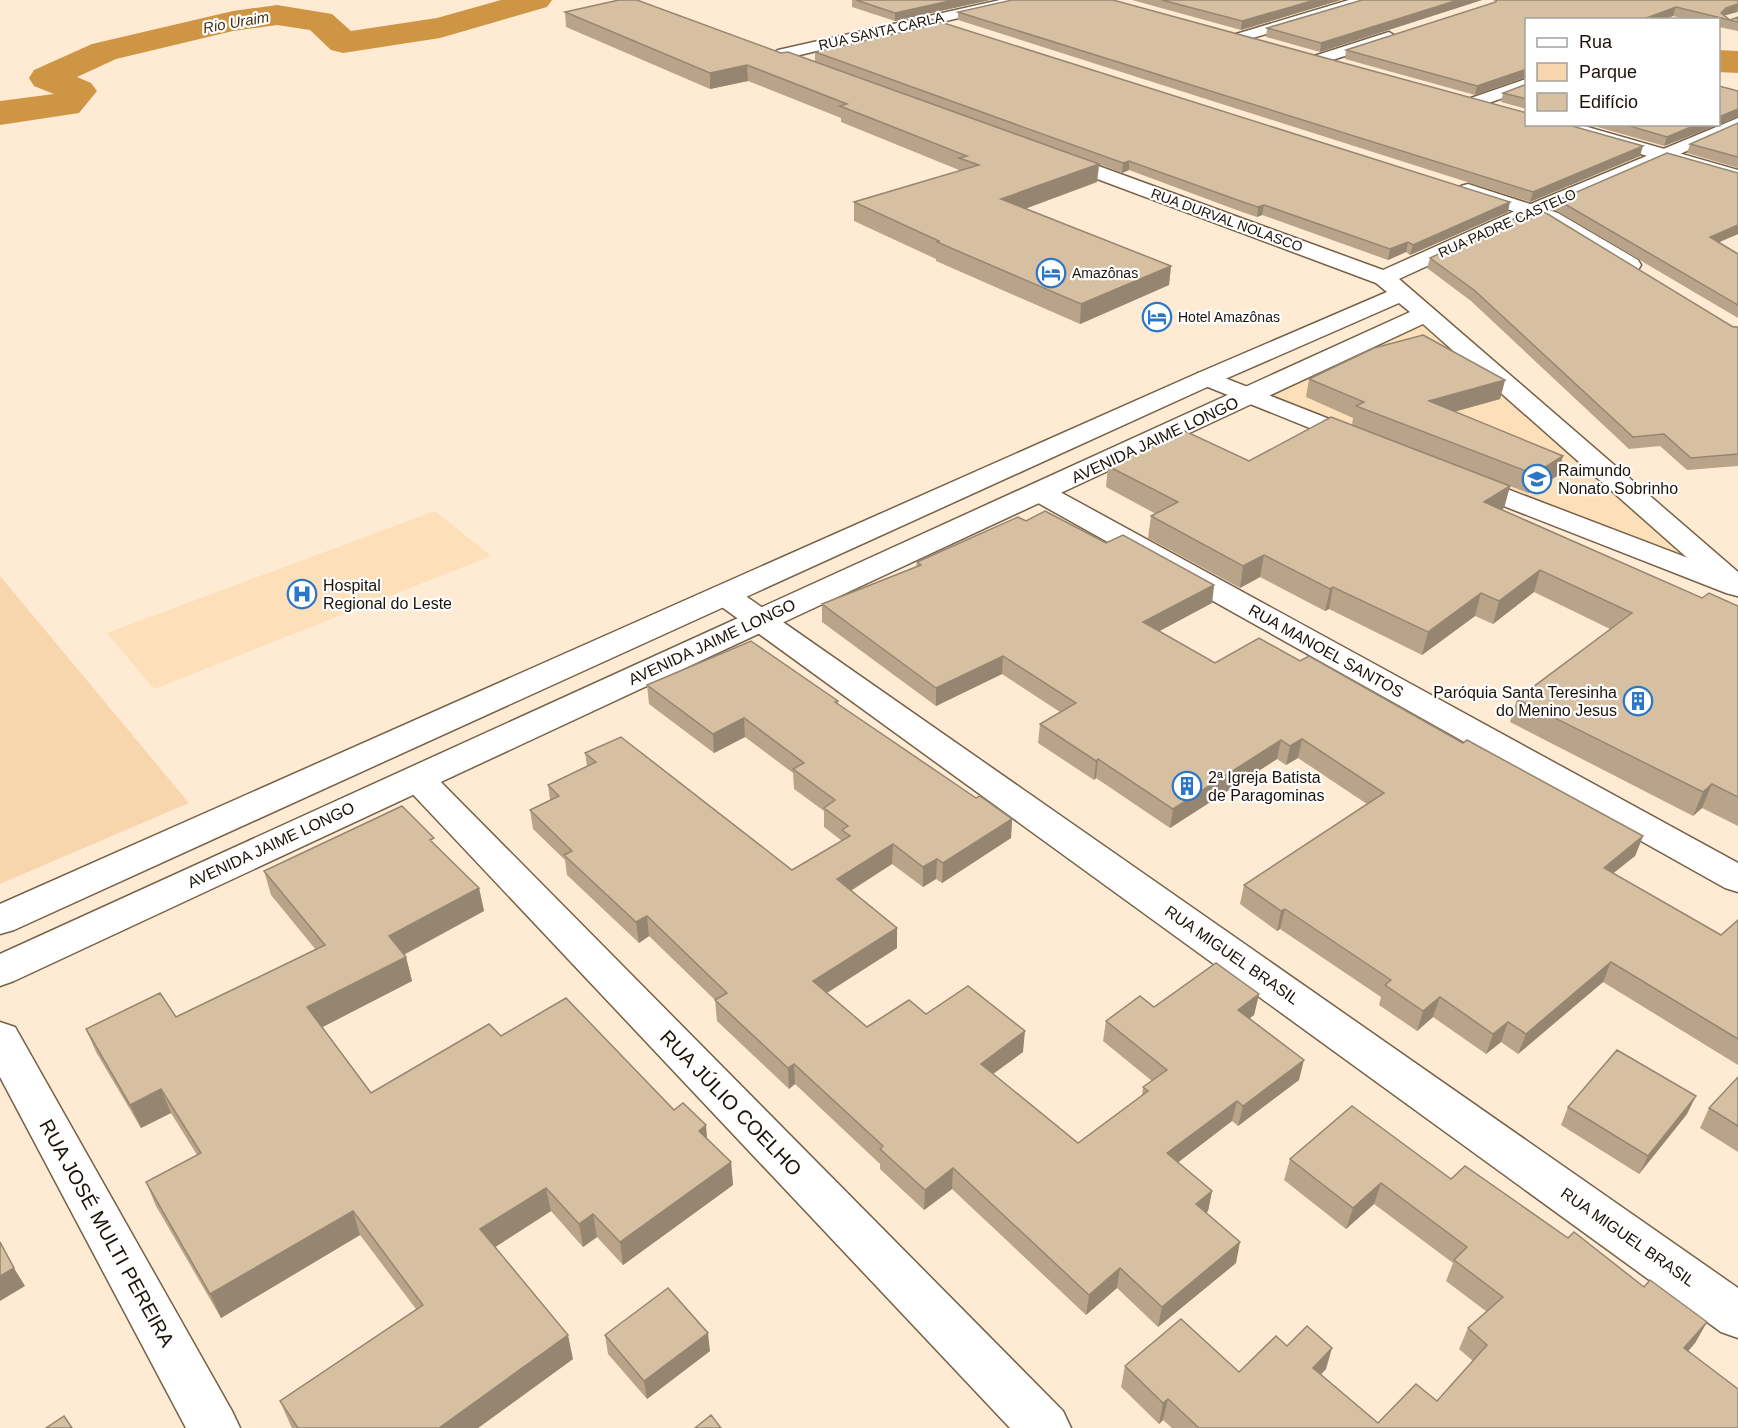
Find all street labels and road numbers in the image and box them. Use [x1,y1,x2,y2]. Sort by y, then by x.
street label: RUA SANTA CARLA [817,9,946,53]
street label: RUA DURVAL NOLASCO [1149,185,1305,255]
street label: RUA PADRE CASTELO [1436,185,1578,261]
street label: AVENIDA JAIME LONGO [1069,394,1241,486]
street label: AVENIDA JAIME LONGO [626,596,798,688]
street label: RUA MANOEL SANTOS [1246,601,1406,701]
street label: AVENIDA JAIME LONGO [185,799,357,891]
street label: RUA MIGUEL BRASIL [1162,902,1302,1008]
street label: RUA JÚLIO COELHO [656,1026,806,1180]
street label: RUA JOSÉ MULTI PEREIRA [35,1116,179,1351]
street label: RUA MIGUEL BRASIL [1558,1184,1698,1290]

